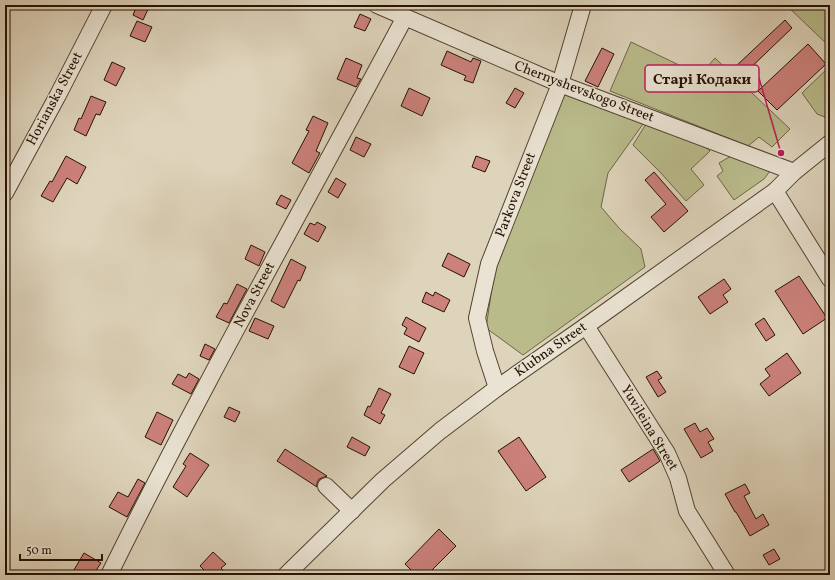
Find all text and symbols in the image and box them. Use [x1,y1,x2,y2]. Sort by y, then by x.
street label: Horianska Street [22,49,88,149]
street label: Chernyshevskogo Street [511,57,657,128]
callout: Старі Кодаки [645,65,759,92]
text: Старі Кодаки [653,70,751,91]
street label: Parkova Street [491,150,541,240]
street label: Nova Street [230,259,280,331]
street label: Klubna Street [511,318,591,382]
street label: Yuvileina Street [616,382,682,475]
scale bar [20,536,102,562]
text: 50 m [26,543,52,559]

